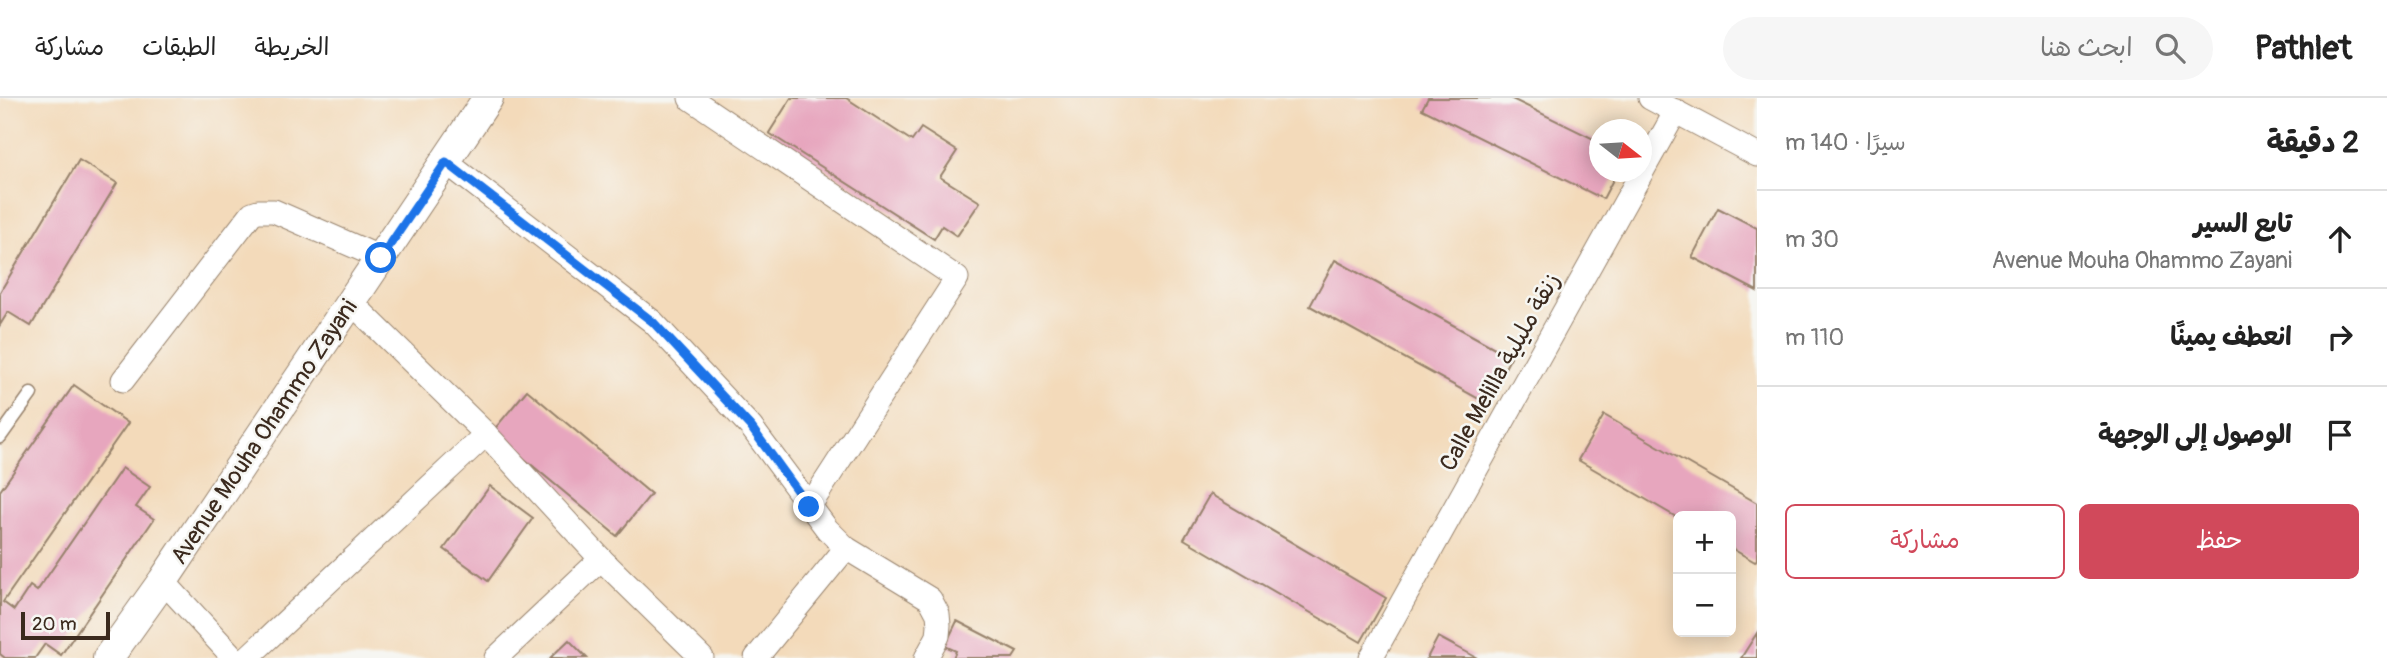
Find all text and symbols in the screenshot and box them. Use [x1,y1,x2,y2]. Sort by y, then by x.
search box [1723,17,2213,80]
text: Pathlet [2255,28,2352,69]
icon: search [2151,29,2189,67]
text: ابحث هنا [2040,32,2133,64]
text: مشاركة [35,33,104,62]
text: الطبقات [142,33,217,62]
text: الخريطة [255,33,329,62]
north arrow [1589,119,1652,182]
text: 2 دقيقة [2267,124,2359,161]
text: سيرًا · 140 m [1785,128,1906,157]
text: تابع السير [2194,208,2292,240]
icon: ahead [2321,220,2359,258]
text: 30 m [1785,225,1839,254]
route start [365,242,396,273]
text: Avenue Mouha Ohammo Zayani [1992,246,2292,275]
street label: Calle Melilla زنقة مليلية [1433,268,1567,476]
street label: Avenue Mouha Ohammo Zayani [164,294,364,570]
icon: right [2321,318,2359,356]
text: انعطف يمينًا [2170,321,2292,353]
text: 110 m [1785,323,1844,352]
icon: arrive [2321,416,2359,454]
text: الوصول إلى الوجهة [2098,419,2292,451]
route end [793,491,824,522]
button: مشاركة [1785,504,2065,579]
button: حفظ [2079,504,2359,579]
map controls [1673,511,1736,637]
button: + [1673,511,1736,574]
button: − [1673,574,1736,637]
scale bar [21,609,110,641]
text: 20 m [32,612,77,636]

